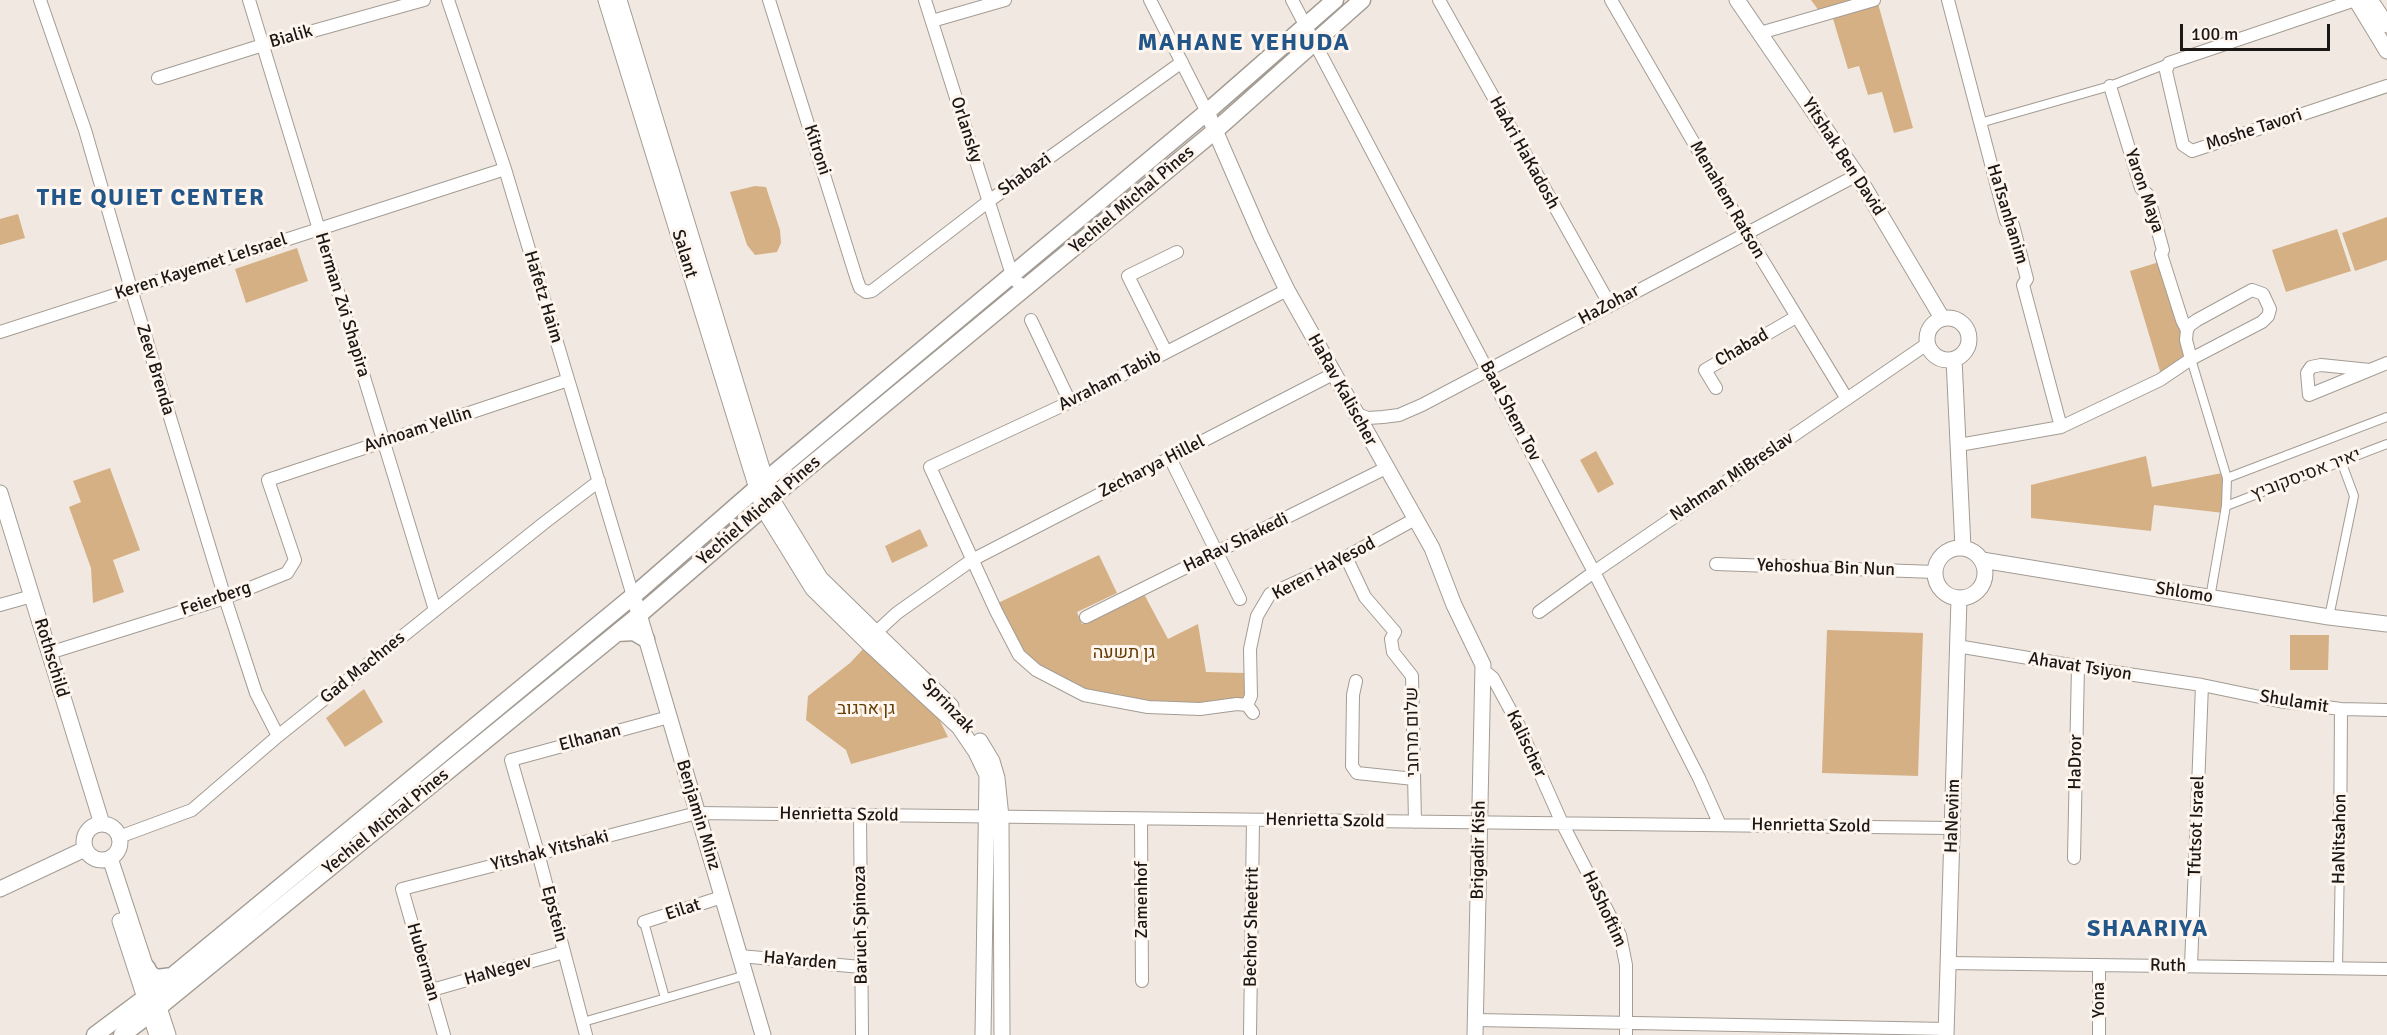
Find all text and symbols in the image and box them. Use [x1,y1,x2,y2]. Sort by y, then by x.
scale bar [2183,12,2333,50]
street label: Bialik [267,21,315,53]
text: 100 m [2191,23,2238,45]
district label: MAHANE YEHUDA [1138,30,1350,58]
street label: HaAri HaKadosh [1484,93,1564,213]
street label: Orlansky [945,94,987,166]
street label: Yitshak Ben David [1797,94,1889,220]
street label: Moshe Tavori [2203,104,2305,156]
street label: Kitroni [799,122,835,178]
street label: Menahem Ratson [1685,137,1769,263]
street label: Yechiel Michal Pines [1065,141,1199,259]
street label: Yaron Maya [2120,146,2168,236]
street label: Shabazi [994,148,1056,202]
street label: HaTsanhanim [1982,161,2032,267]
district label: THE QUIET CENTER [37,185,265,213]
street label: Salant [666,227,702,281]
street label: Keren Kayemet LeIsrael [112,229,290,305]
street label: Herman Zvi Shapira [310,230,374,380]
street label: Hafetz Haim [519,248,567,346]
street label: HaZohar [1575,280,1643,330]
street label: Zeev Brenda [131,322,179,418]
street label: Chabad [1712,324,1772,372]
street label: HaRav Kalischer [1302,330,1382,450]
street label: Avraham Tabib [1055,346,1165,416]
street label: Baal Shem Tov [1475,357,1545,465]
street label: Avinoam Yellin [361,402,475,458]
street label: Nahman MiBreslav [1666,428,1798,526]
street label: Zecharya Hillel [1095,431,1209,503]
street label: יאיר אסיסקוביץ [2248,444,2364,506]
street label: Yechiel Michal Pines [693,452,825,570]
street label: HaRav Shakedi [1180,508,1292,578]
street label: Keren HaYesod [1269,533,1379,605]
street label: Yehoshua Bin Nun [1757,555,1895,581]
street label: Feierberg [178,577,254,621]
street label: Shlomo [2154,578,2214,608]
street label: Rothschild [29,616,73,700]
street label: Gad Machnes [316,627,410,709]
park label: גן תשעה [1093,642,1155,664]
street label: Ahavat Tsiyon [2027,648,2133,686]
street label: Sprinzak [917,674,979,738]
street label: Shulamit [2258,686,2330,718]
street label: שלום מרחבי [1401,687,1425,777]
park label: גן ארגוב [837,698,895,720]
street label: Kalischer [1501,707,1551,781]
street label: Elhanan [557,719,623,757]
street label: HaDror [2065,734,2087,790]
street label: Benjamin Minz [671,757,725,873]
street label: Yechiel Michal Pines [318,764,454,880]
street label: Tfutsot Israel [2184,775,2210,877]
street label: HaNeviim [1941,778,1965,854]
street label: HaNitsahon [2328,794,2352,884]
street label: Brigadir Kish [1467,800,1491,900]
street label: Henrietta Szold [779,803,899,827]
street label: Henrietta Szold [1265,809,1385,833]
street label: Henrietta Szold [1751,814,1871,838]
street label: Yitshak Yitshaki [489,826,611,876]
street label: Zamenhof [1131,861,1153,939]
street label: Baruch Spinoza [849,865,873,985]
street label: Bechor Sheetrit [1240,867,1264,987]
street label: HaShoftim [1577,868,1631,950]
street label: Epstein [536,883,572,945]
street label: Eilat [663,894,703,926]
district label: SHAARIYA [2087,916,2209,944]
street label: Huberman [402,920,444,1004]
street label: HaYarden [762,947,838,975]
street label: HaNegev [462,951,534,991]
street label: Ruth [2150,955,2186,977]
street label: Yona [2088,982,2110,1018]

